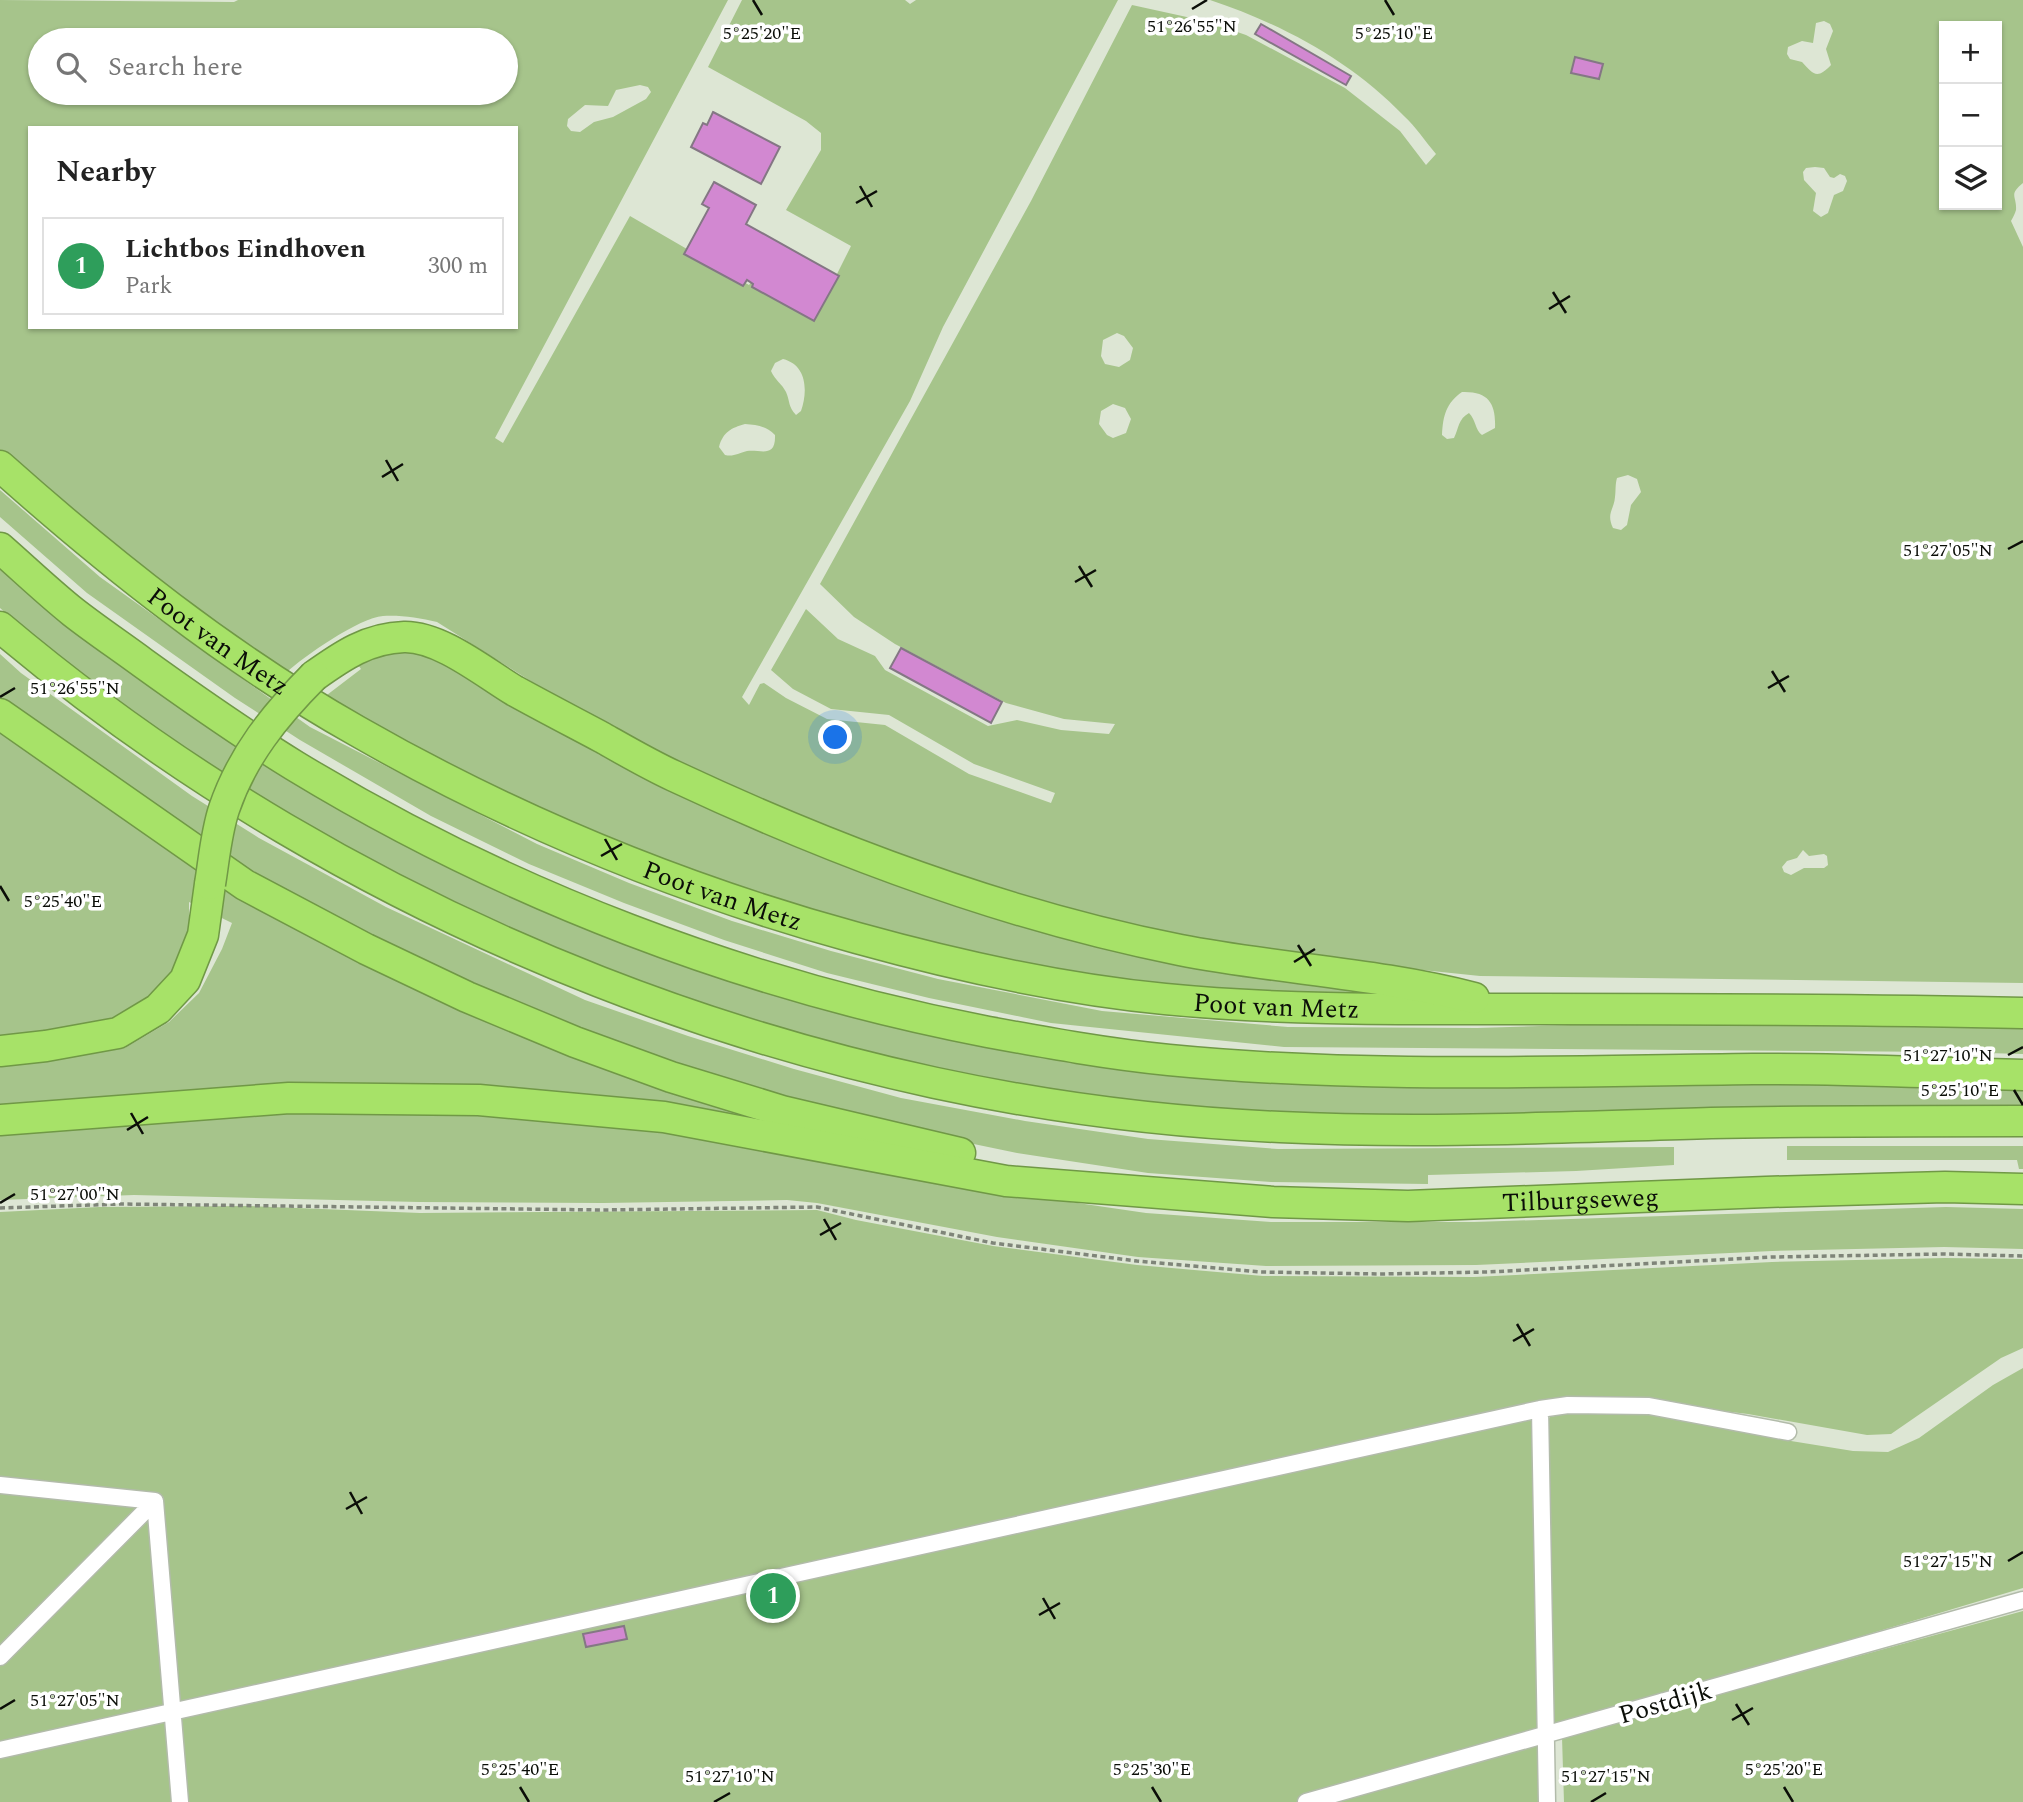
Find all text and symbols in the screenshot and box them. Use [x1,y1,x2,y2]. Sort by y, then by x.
text: 51°26'55"N [1147,13,1237,40]
text: 5°25'20"E [723,20,801,47]
text: 5°25'10"E [1355,20,1433,47]
map controls [1939,21,2002,210]
button: + [1939,21,2002,84]
search box [28,28,518,105]
text: Search here [108,47,243,87]
icon: search [52,48,90,86]
button: − [1939,84,2002,147]
button: layers [1939,147,2002,210]
text: Nearby [56,149,155,195]
text: Lichtbos Eindhoven [125,229,366,269]
text: 1 [75,249,87,284]
text: 300 m [428,249,488,284]
text: Park [125,269,172,304]
text: 51°27'05"N [1903,537,1993,564]
street label: Poot van Metz [138,577,297,706]
text: 51°26'55"N [30,675,120,702]
your location [818,720,852,754]
street label: Poot van Metz [637,850,807,942]
text: 5°25'40"E [24,888,102,915]
street label: Poot van Metz [1192,983,1360,1030]
text: 51°27'10"N [1903,1042,1993,1069]
text: 5°25'10"E [1921,1077,1999,1104]
street label: Tilburgseweg [1501,1177,1660,1223]
text: 51°27'00"N [30,1181,120,1208]
text: 51°27'15"N [1903,1548,1993,1575]
pin: 1 [750,1570,796,1622]
street label: Postdijk [1614,1671,1717,1735]
text: 51°27'05"N [30,1687,120,1714]
text: 5°25'40"E [481,1756,559,1783]
text: 5°25'30"E [1113,1756,1191,1783]
text: 5°25'20"E [1745,1756,1823,1783]
text: 51°27'10"N [685,1763,775,1790]
text: 51°27'15"N [1561,1763,1651,1790]

